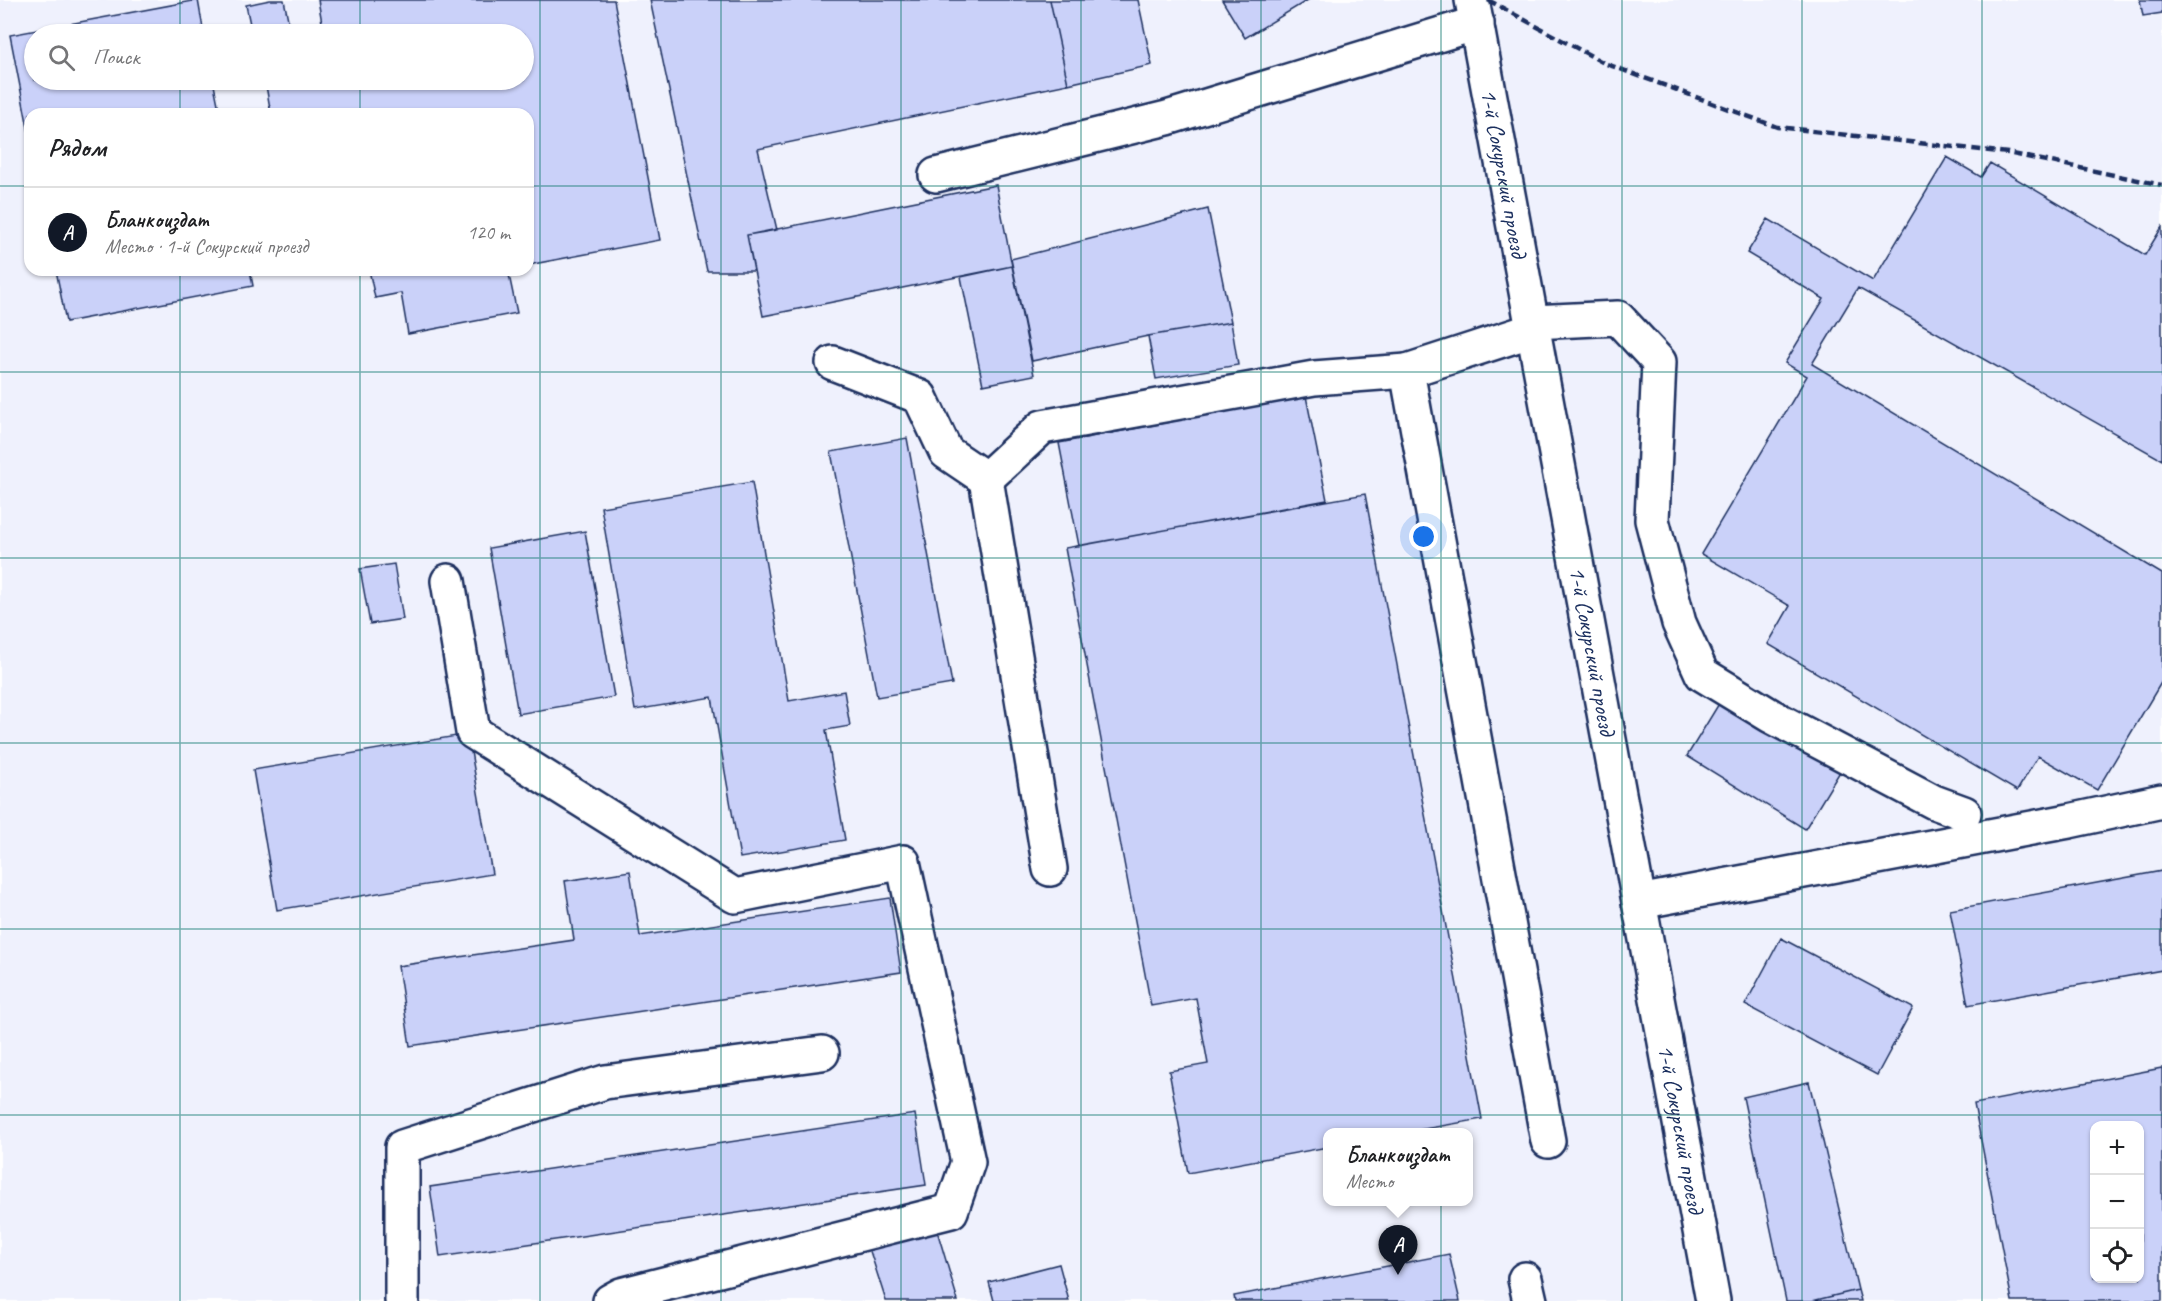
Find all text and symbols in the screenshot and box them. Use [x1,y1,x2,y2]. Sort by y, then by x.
search box [24,24,534,90]
icon: search [45,41,78,74]
text: Поиск [93,43,139,71]
street label: 1-й Сокурский проезд [1474,86,1535,262]
text: Рядом [48,131,106,164]
text: Бланкоиздат [105,206,209,234]
text: A [62,220,73,245]
text: 120 m [467,220,510,245]
text: Место · 1-й Сокурский проезд [105,234,308,259]
your location [1409,522,1438,551]
street label: 1-й Сокурский проезд [1562,564,1623,740]
street label: 1-й Сокурский проезд [1651,1042,1712,1218]
map controls [2090,1121,2144,1283]
button: + [2090,1121,2144,1175]
popup [1323,1128,1473,1206]
text: Бланкоиздат [1346,1141,1450,1169]
text: Место [1346,1169,1393,1194]
button: − [2090,1175,2144,1229]
pin: A [1378,1226,1418,1275]
button: locate [2090,1229,2144,1283]

